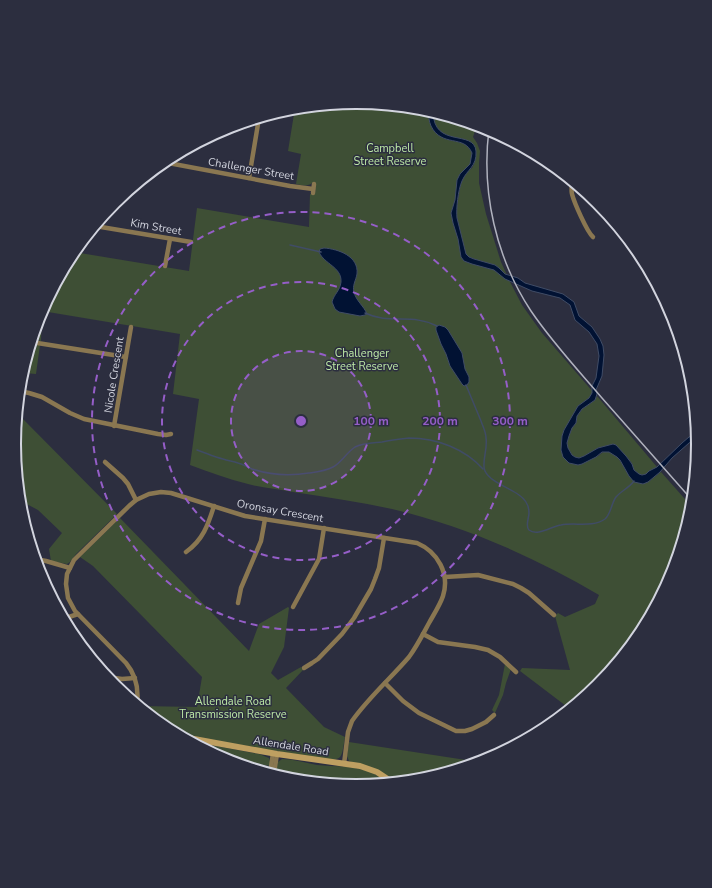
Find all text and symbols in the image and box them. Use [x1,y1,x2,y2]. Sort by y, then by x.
park label: Campbell Street Reserve [354,141,427,169]
street label: Challenger Street [207,154,295,184]
street label: Kim Street [129,215,183,239]
street label: Nicole Crescent [101,336,127,414]
park label: Challenger Street Reserve [326,346,399,374]
text: 100 m [353,413,389,429]
text: 200 m [422,413,458,429]
text: 300 m [492,413,528,429]
centre of rings [294,414,308,428]
street label: Oronsay Crescent [236,496,325,526]
park label: Allendale Road Transmission Reserve [179,694,287,722]
street label: Allendale Road [252,733,330,759]

